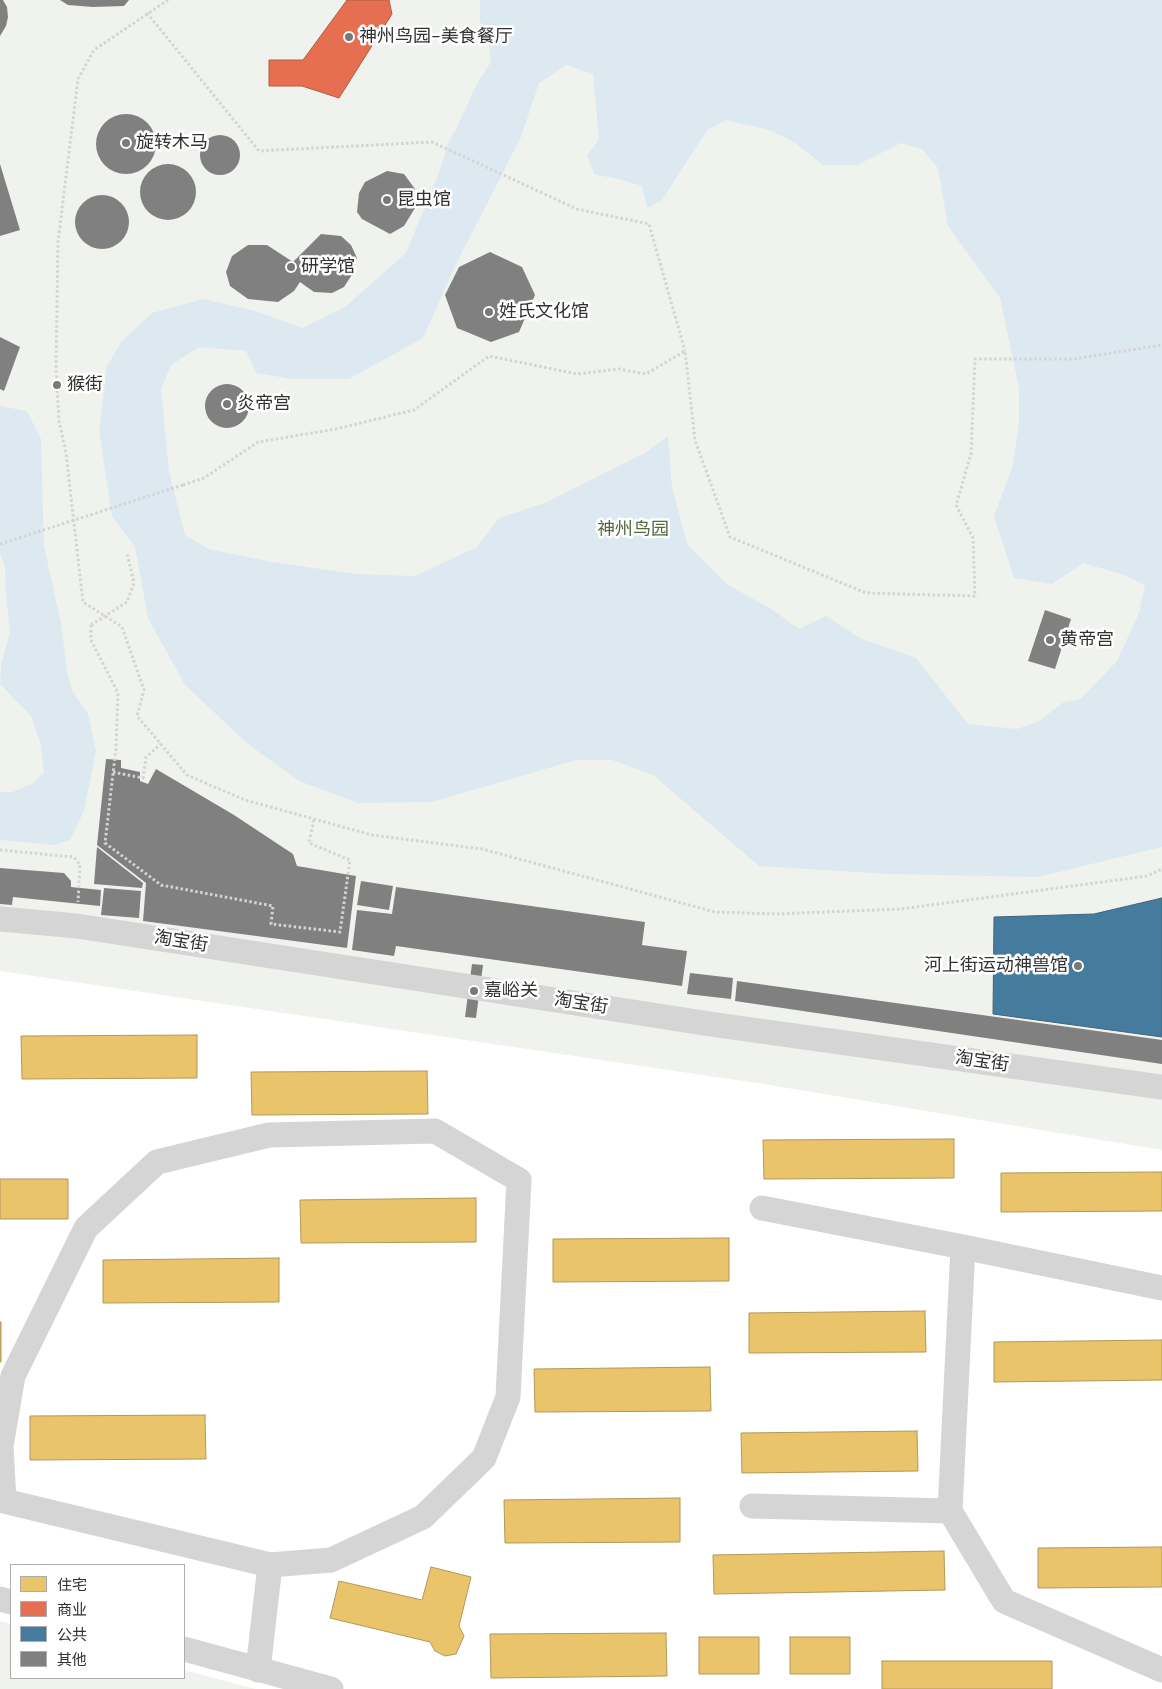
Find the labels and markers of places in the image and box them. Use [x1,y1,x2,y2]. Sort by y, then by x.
place label: 神州鸟园-美食餐厅 [359,26,513,48]
marker: 神州鸟园-美食餐厅 [343,31,355,43]
place label: 旋转木马 [136,132,208,154]
marker: 旋转木马 [120,137,132,149]
place label: 昆虫馆 [397,189,451,211]
marker: 昆虫馆 [381,194,393,206]
place label: 研学馆 [301,256,355,278]
marker: 研学馆 [285,261,297,273]
place label: 姓氏文化馆 [499,301,589,323]
marker: 姓氏文化馆 [483,306,495,318]
place label: 猴街 [67,374,103,396]
marker: 猴街 [51,379,63,391]
place label: 炎帝宫 [237,393,291,415]
marker: 炎帝宫 [221,398,233,410]
place label: 黄帝宫 [1060,629,1114,651]
marker: 黄帝宫 [1044,634,1056,646]
place label: 河上街运动神兽馆 [924,955,1068,977]
marker: 河上街运动神兽馆 [1072,960,1084,972]
place label: 嘉峪关 [484,980,538,1002]
marker: 嘉峪关 [468,985,480,997]

